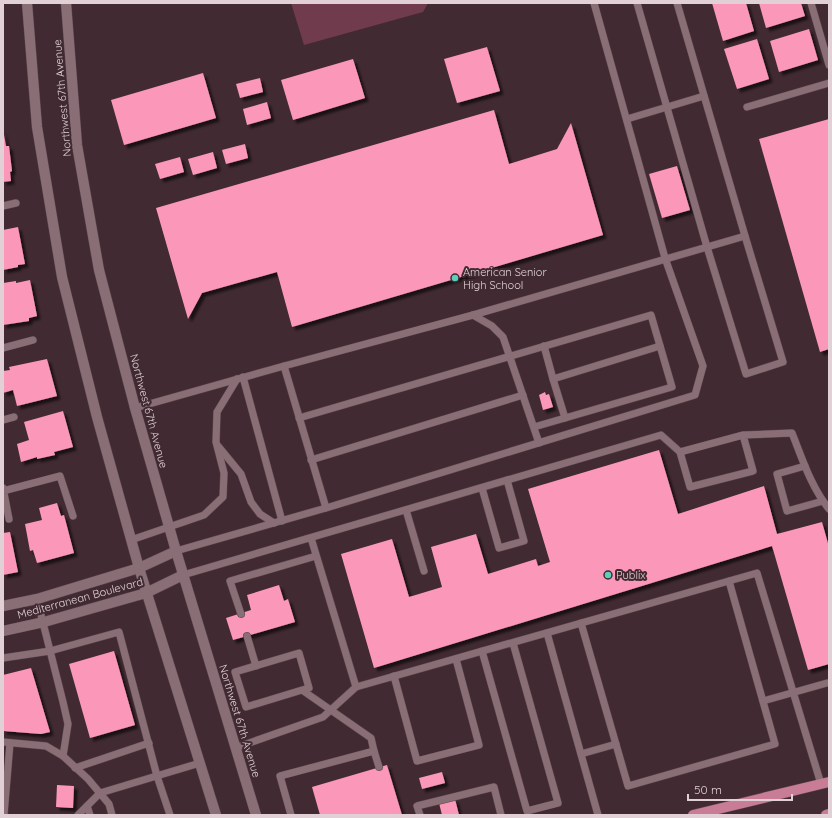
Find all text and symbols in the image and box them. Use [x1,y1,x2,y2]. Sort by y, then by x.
street label: Northwest 67th Avenue [50,39,74,157]
place label: American Senior High School [463,265,547,292]
marker: American Senior High School [450,273,460,283]
street label: Northwest 67th Avenue [127,352,171,470]
place label: Publix [616,568,646,582]
marker: Publix [603,570,613,580]
street label: Mediterranean Boulevard [16,574,144,622]
street label: Northwest 67th Avenue [216,663,264,779]
scale bar [688,776,792,802]
text: 50 m [694,782,722,797]

